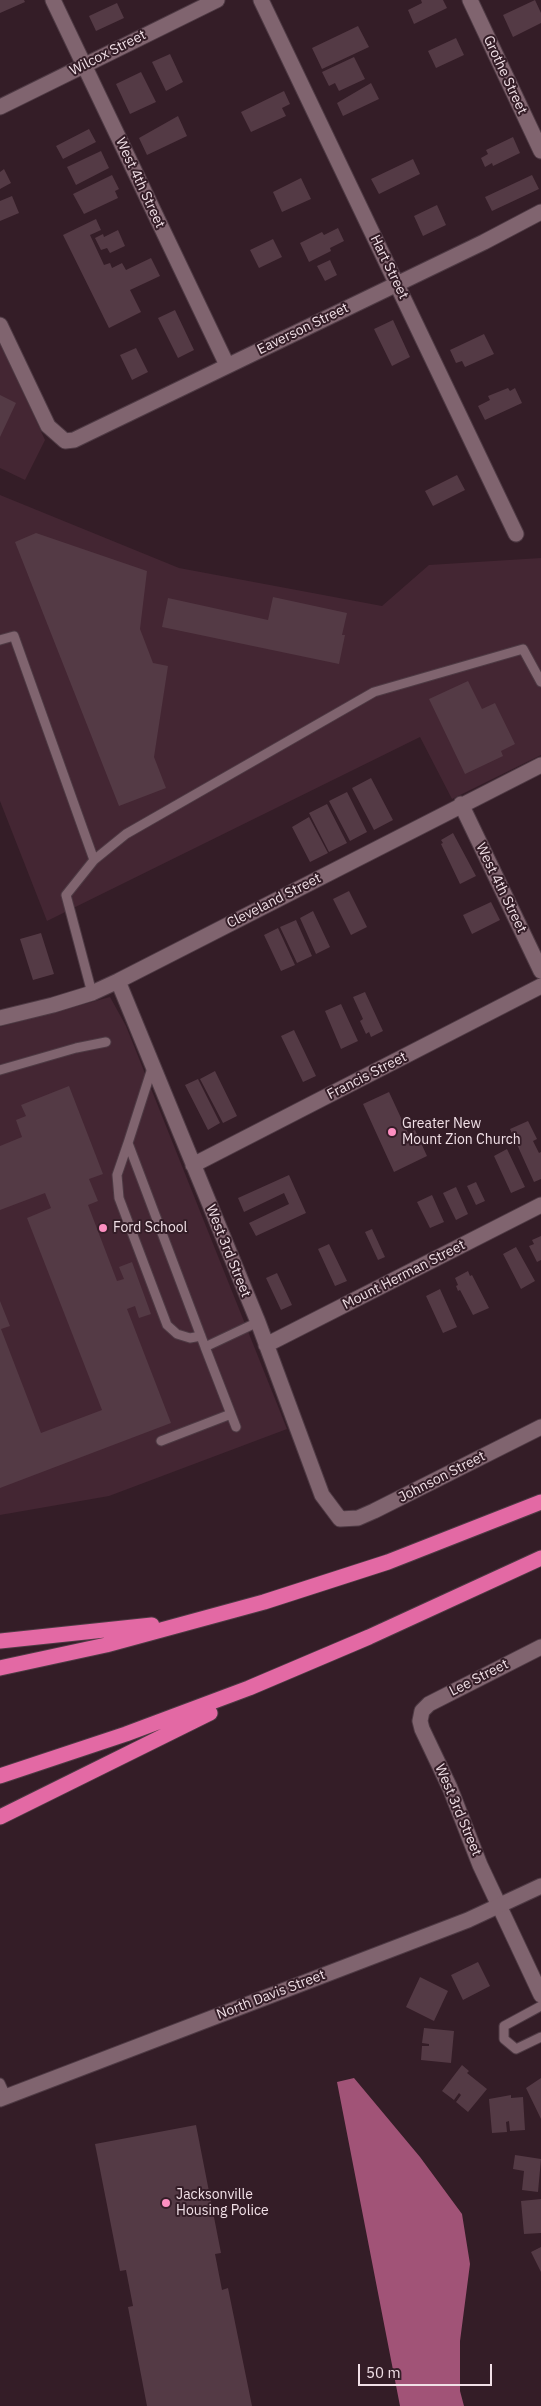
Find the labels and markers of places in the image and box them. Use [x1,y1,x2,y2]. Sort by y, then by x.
place label: Greater New Mount Zion Church [402,1116,521,1148]
marker: Greater New Mount Zion Church [386,1126,398,1138]
place label: Ford School [113,1220,187,1236]
marker: Ford School [97,1222,109,1234]
place label: Jacksonville Housing Police [176,2187,269,2220]
marker: Jacksonville Housing Police [160,2197,172,2209]

